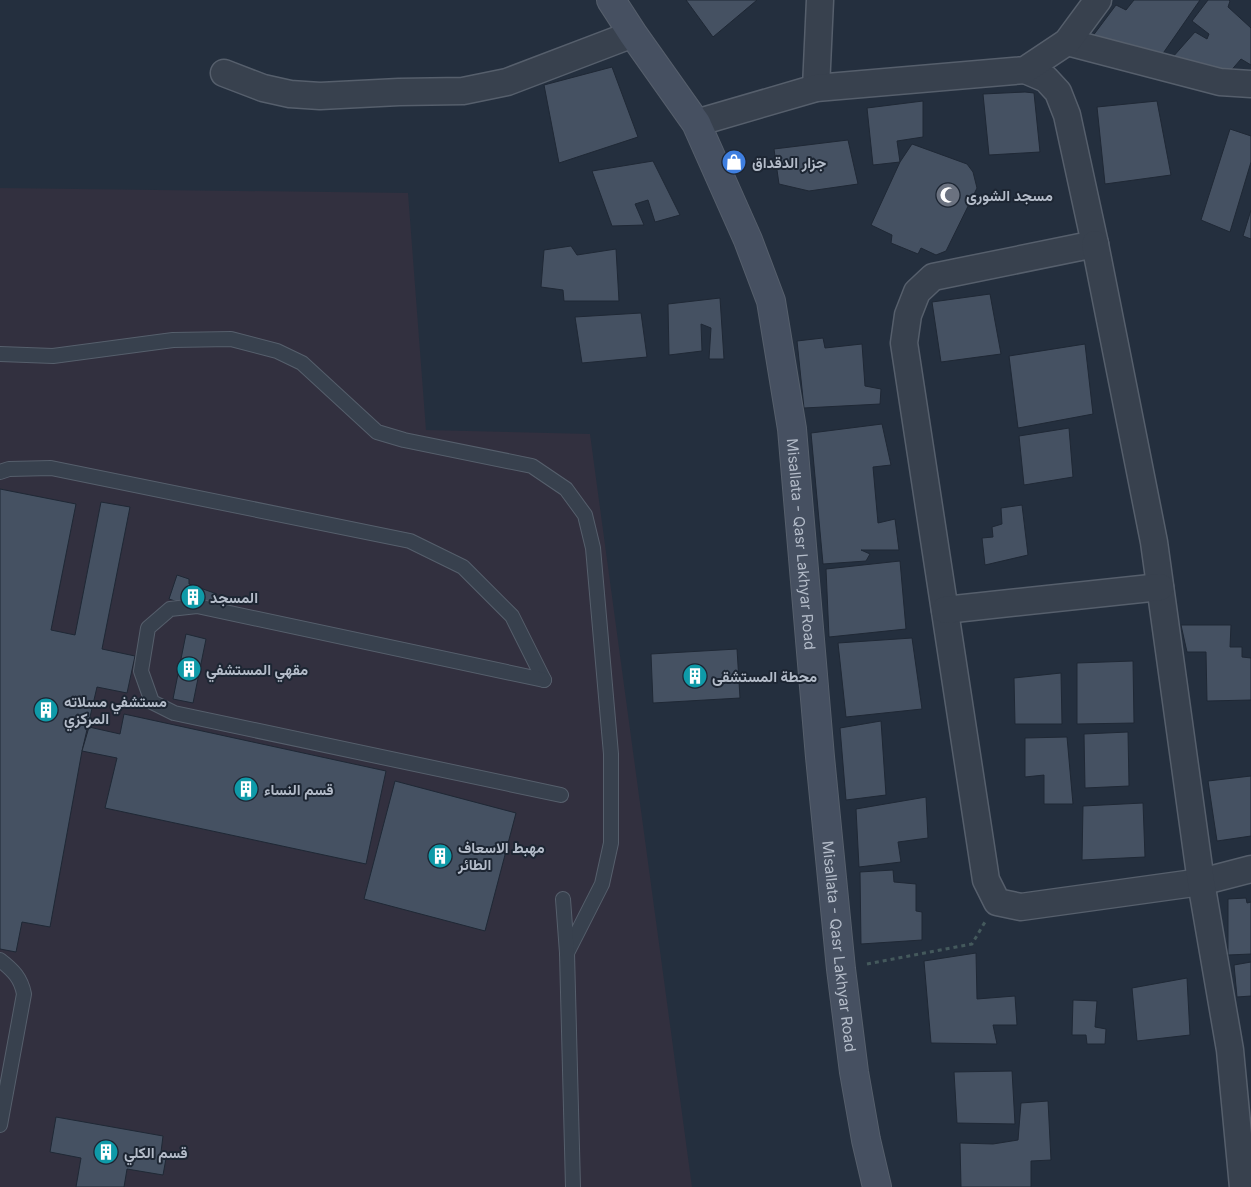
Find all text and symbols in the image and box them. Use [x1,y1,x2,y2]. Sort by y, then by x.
shop icon: جزار الدقداق [721,149,747,175]
place label: جزار الدقداق [752,153,826,172]
mosque icon: مسجد الشورى [935,182,961,208]
place label: مسجد الشورى [966,186,1053,205]
street label: Misallata - Qasr Lakhyar Road [783,437,820,651]
building icon: المسجد [180,584,206,610]
place label: المسجد [210,588,258,607]
building icon: مقهي المستشفي [176,656,202,682]
place label: مقهي المستشفي [206,660,308,683]
building icon: محطة المستشقى [682,663,708,689]
place label: محطة المستشقى [712,667,817,686]
place label: مستشفي مسلاته المركزي [64,692,167,732]
building icon: مستشفي مسلاته المركزي [33,697,59,723]
building icon: قسم النساء [233,776,259,802]
place label: قسم النساء [264,780,334,800]
place label: مهبط الاسعاف الطائر [457,838,545,874]
street label: Misallata - Qasr Lakhyar Road [819,840,861,1053]
building icon: مهبط الاسعاف الطائر [427,843,453,869]
building icon: قسم الكلي [93,1139,119,1165]
place label: قسم الكلي [124,1143,188,1166]

